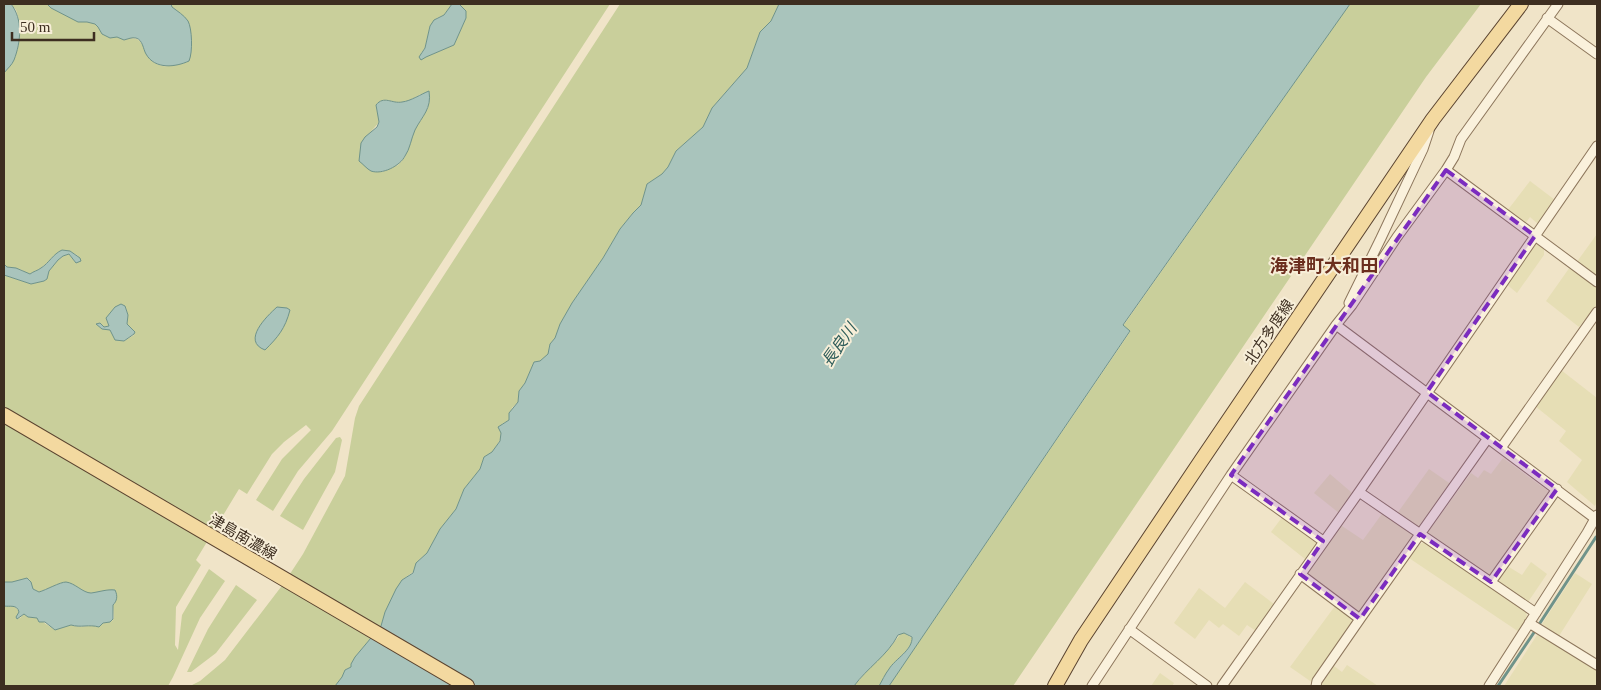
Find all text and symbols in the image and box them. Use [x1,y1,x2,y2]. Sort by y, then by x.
scale bar [12,10,95,42]
text: 50 m [20,19,51,35]
district label: 海津町大和田 [1270,256,1378,276]
street label: 北方多度線 [1241,296,1297,368]
water label: 長良川 [818,319,861,370]
street label: 津島南濃線 [207,511,279,563]

